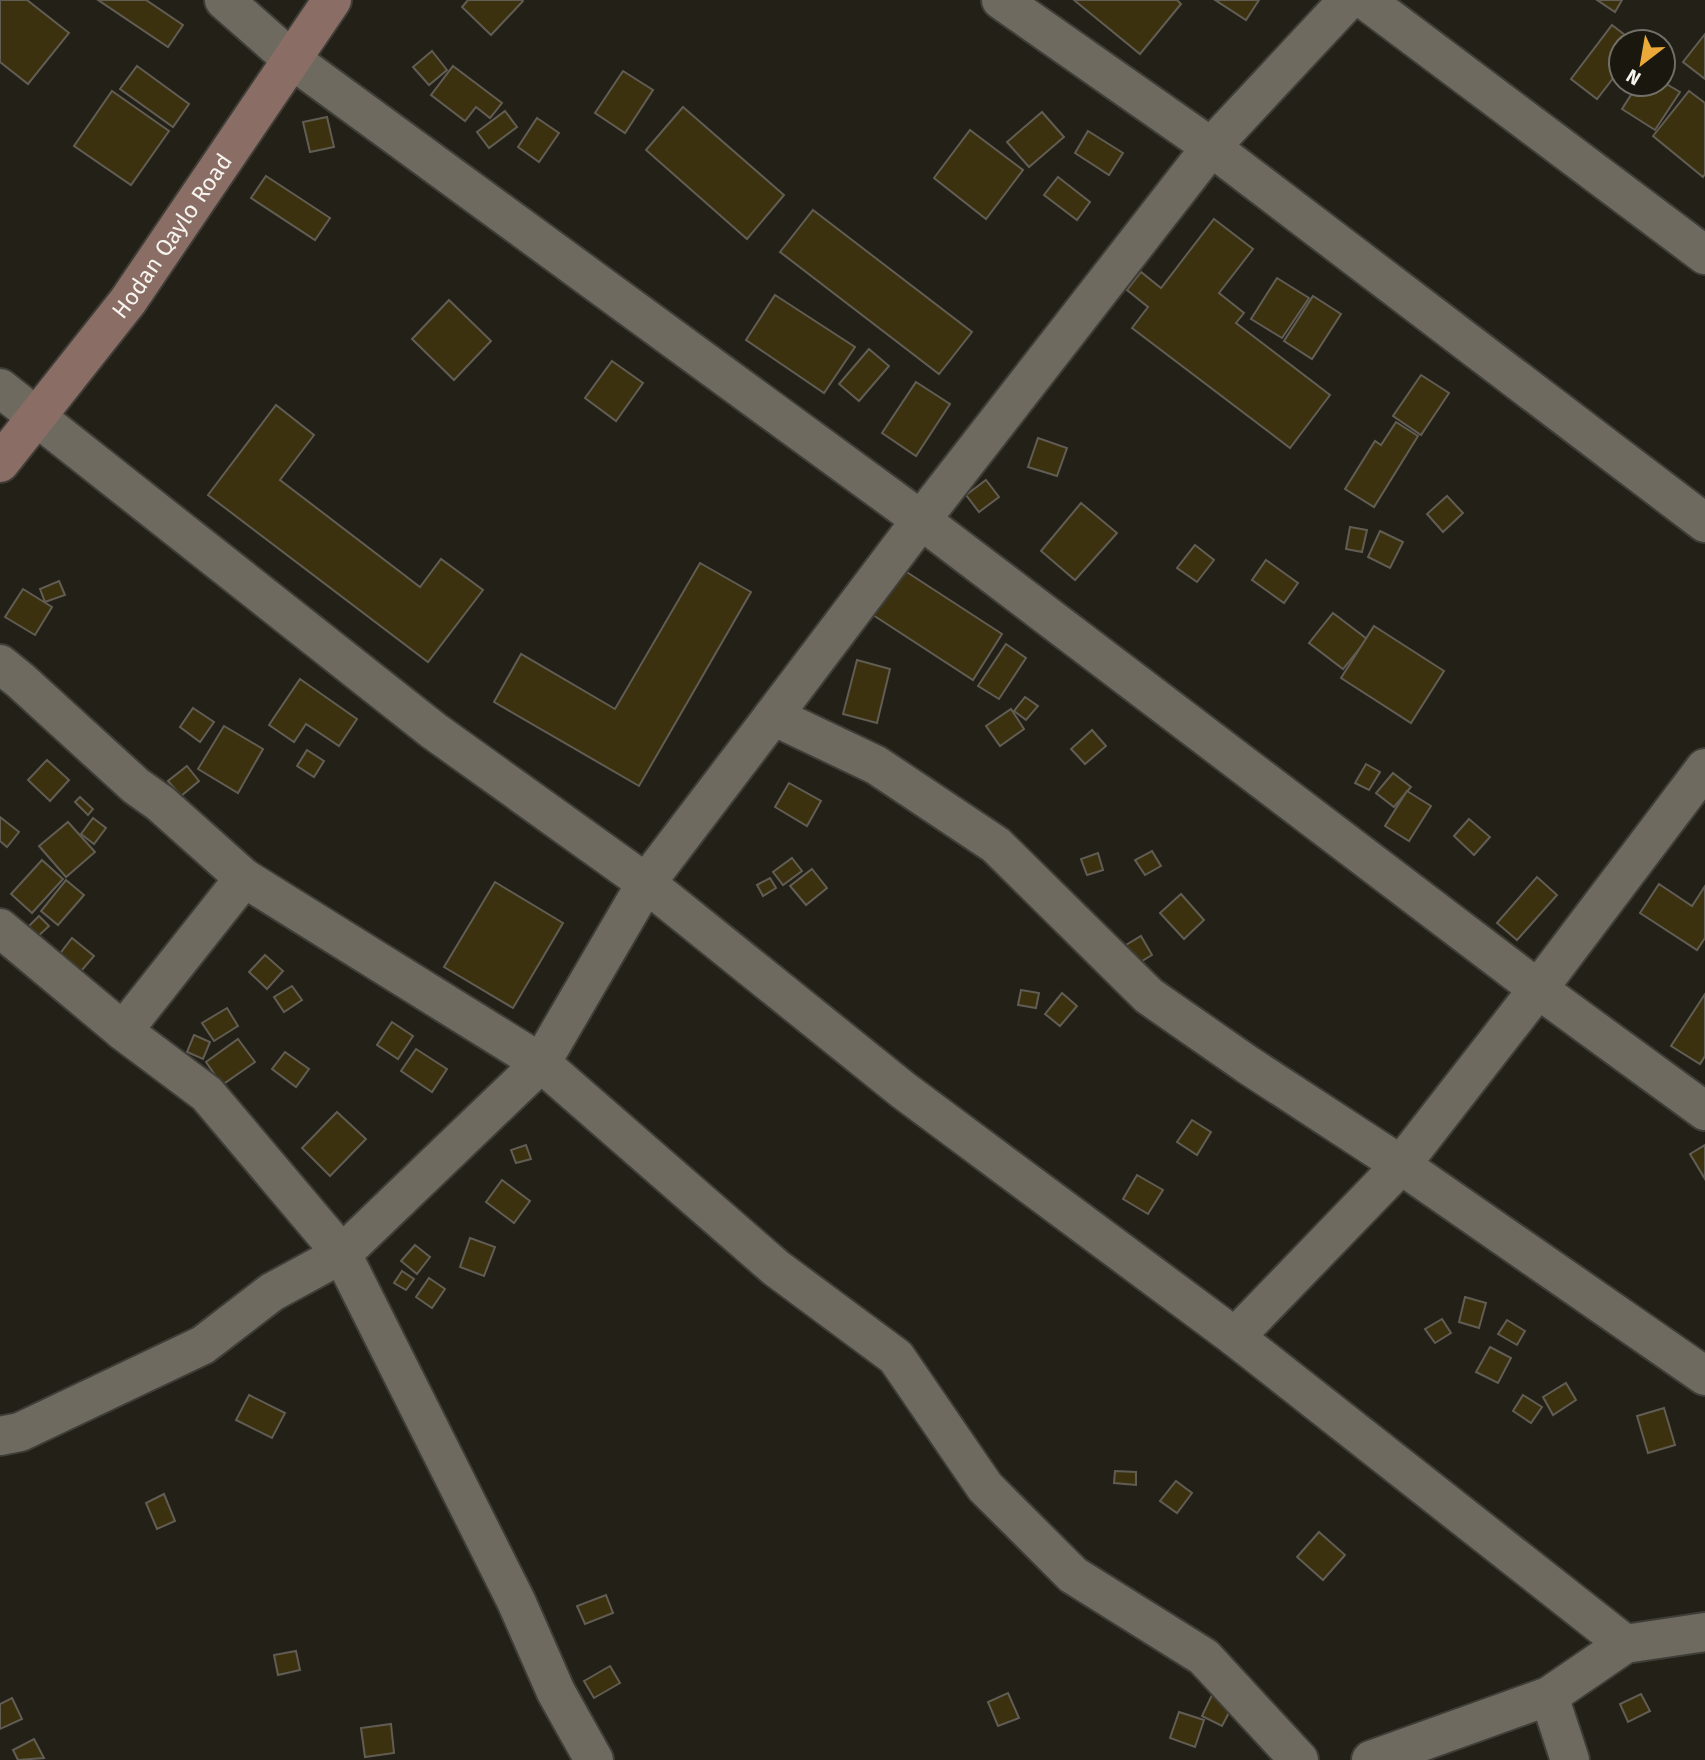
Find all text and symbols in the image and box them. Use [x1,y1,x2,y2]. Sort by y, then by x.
north arrow [1607,28,1677,98]
text: N [1622,64,1645,90]
street label: Hodan Qaylo Road [106,148,238,324]

